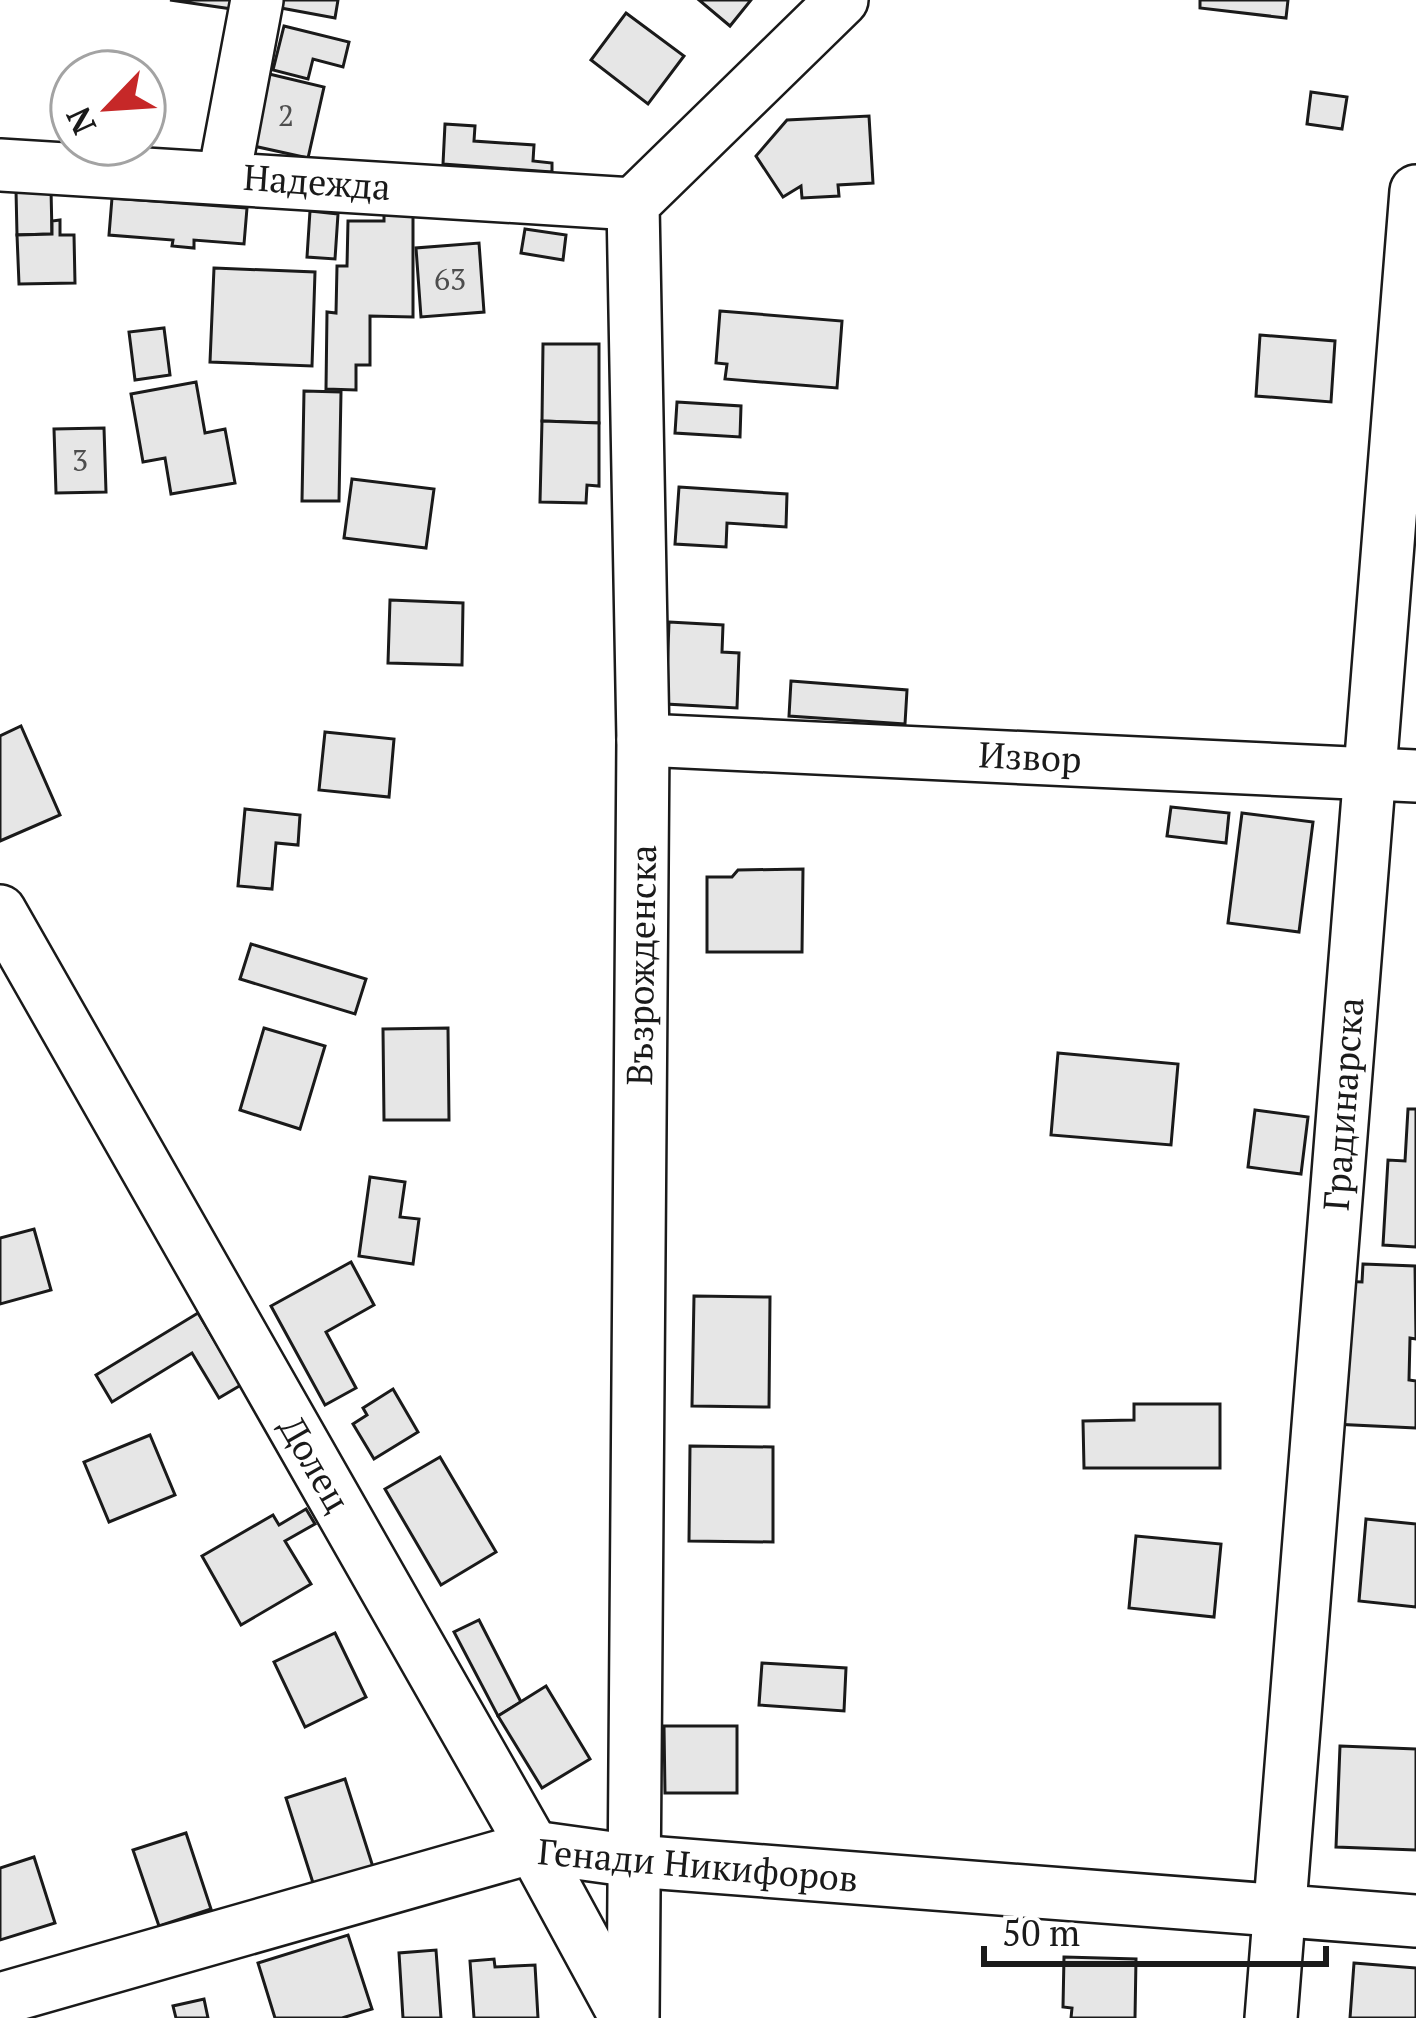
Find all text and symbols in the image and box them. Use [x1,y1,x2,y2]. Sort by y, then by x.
north arrow [48,48,168,168]
house number: 2 [278,95,294,135]
text: N [56,100,105,141]
street label: Надежда [242,153,392,210]
house number: 63 [434,259,466,299]
house number: 3 [72,440,88,480]
street label: Извор [977,730,1083,783]
street label: Възрожденска [615,844,666,1086]
street label: Градинарска [1312,996,1373,1212]
street label: Долец [269,1407,362,1520]
street label: Генади Никифоров [536,1827,860,1902]
scale bar [984,1892,1326,1966]
text: 50 m [1002,1909,1080,1956]

